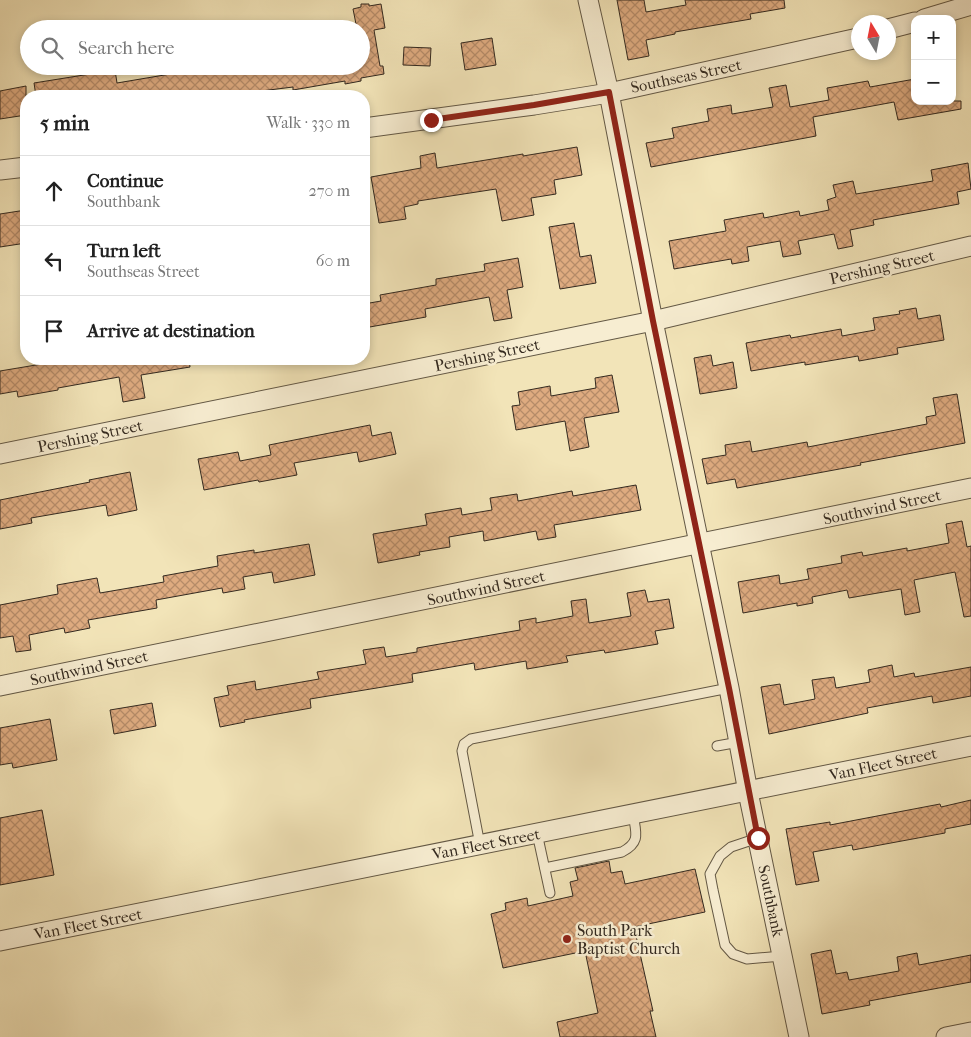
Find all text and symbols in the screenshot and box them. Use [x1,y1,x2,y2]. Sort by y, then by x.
north arrow [851,15,896,60]
map controls [911,15,956,105]
button: + [911,15,956,60]
search box [20,20,370,75]
icon: search [38,34,66,62]
text: Search here [78,37,174,59]
street label: Southseas Street [629,55,743,97]
button: − [911,60,956,105]
route end [420,109,443,132]
text: 5 min [40,111,89,135]
text: Walk · 330 m [267,113,350,132]
text: Continue [87,170,163,192]
icon: ahead [40,177,68,205]
text: 270 m [309,181,350,200]
text: Southbank [87,192,160,211]
text: Turn left [87,240,161,262]
street label: Pershing Street [828,246,937,288]
icon: left [40,247,68,275]
text: 60 m [316,251,350,270]
text: Southseas Street [87,262,200,281]
icon: arrive [40,317,68,345]
text: Arrive at destination [87,320,255,342]
street label: Pershing Street [433,335,542,375]
street label: Pershing Street [36,416,145,456]
street label: Southwind Street [821,485,943,529]
street label: Southwind Street [425,566,547,610]
street label: Southwind Street [28,646,150,690]
street label: Van Fleet Street [826,743,939,785]
street label: Van Fleet Street [429,824,542,864]
route start [747,827,770,850]
street label: Southbank [754,863,788,939]
street label: Van Fleet Street [31,904,144,944]
place label: South Park Baptist Church [577,921,680,958]
marker: South Park Baptist Church [561,933,573,945]

